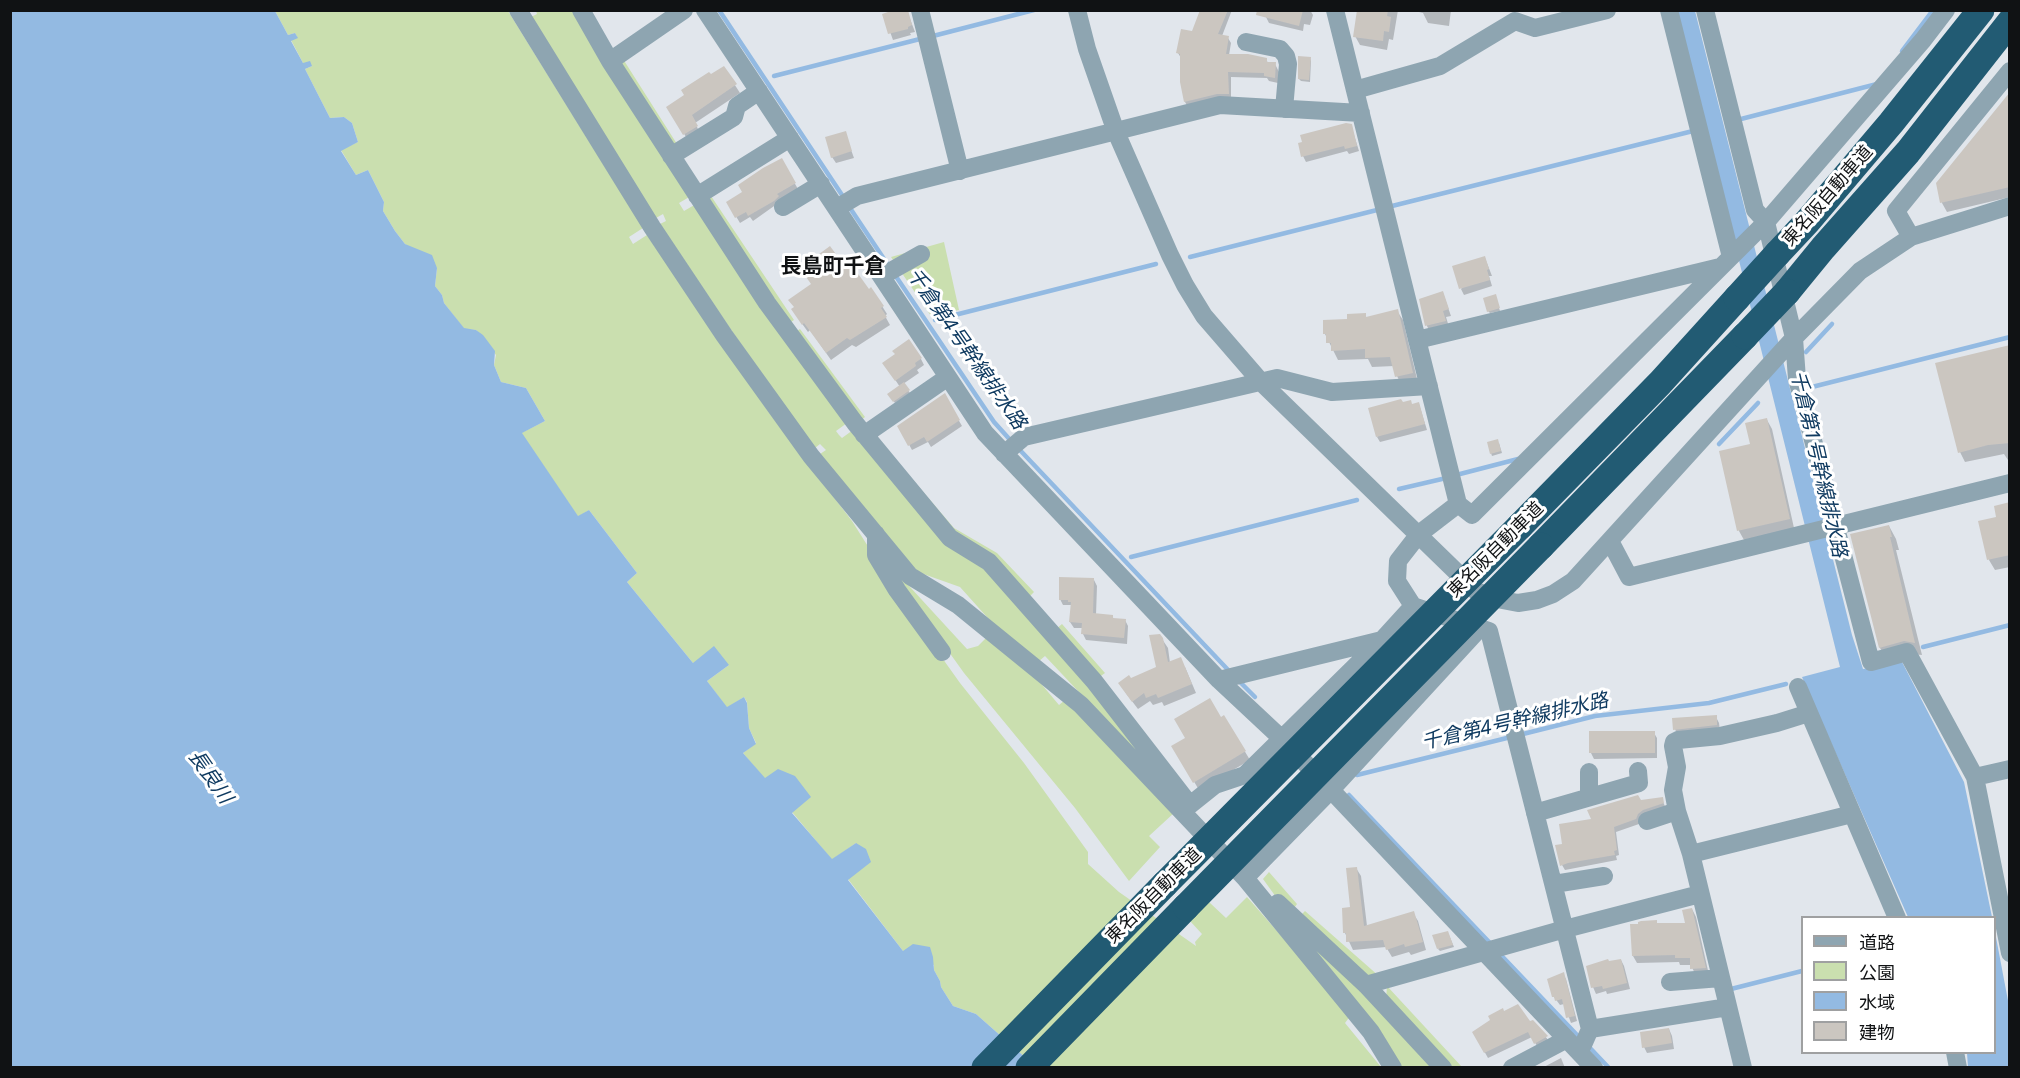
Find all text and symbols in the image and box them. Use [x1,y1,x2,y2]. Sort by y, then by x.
street label: 東名阪自動車道 [1779,141,1877,251]
district label: 長島町千倉 [781,254,885,280]
water label: 千倉第4号幹線排水路 [901,264,1031,434]
water label: 千倉第1号幹線排水路 [1785,368,1851,560]
street label: 東名阪自動車道 [1444,498,1548,602]
water label: 千倉第4号幹線排水路 [1419,689,1611,755]
water label: 長良川 [183,746,237,808]
street label: 東名阪自動車道 [1102,844,1206,948]
legend [1801,916,1996,1054]
text: 道路 [1859,930,1895,954]
text: 公園 [1859,960,1895,984]
text: 水域 [1859,990,1895,1014]
text: 建物 [1859,1020,1895,1044]

